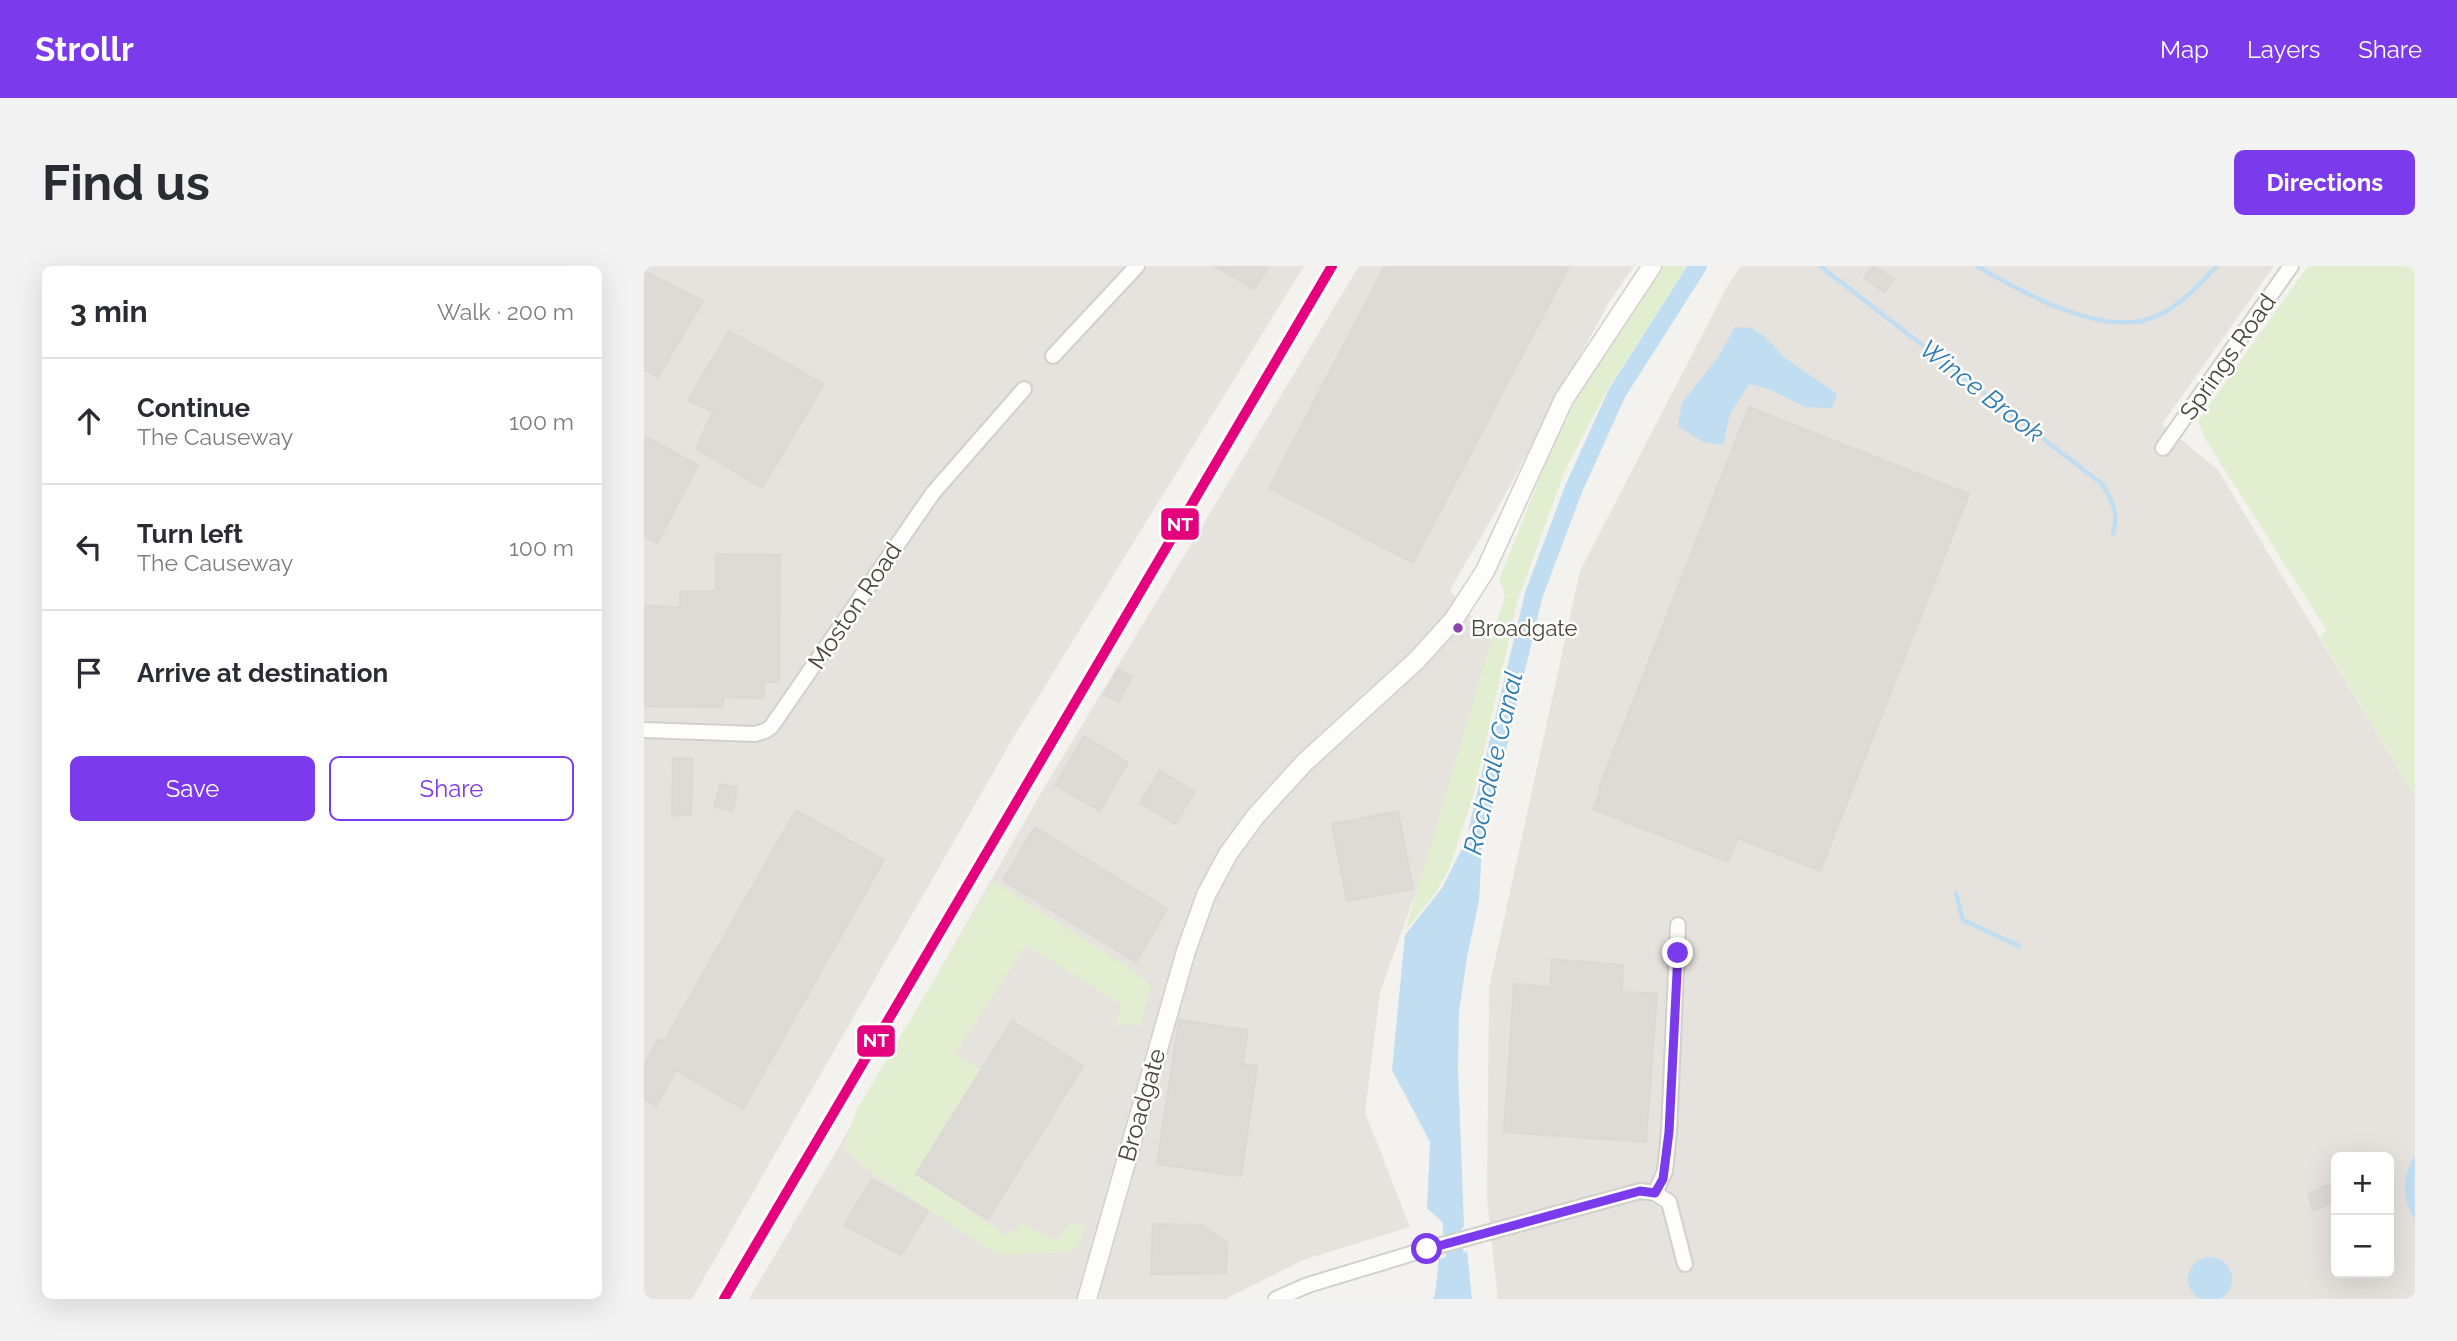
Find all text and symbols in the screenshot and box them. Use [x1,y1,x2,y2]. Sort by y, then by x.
text: Strollr [35,30,134,69]
text: Map [2160,35,2209,64]
text: Layers [2247,35,2320,64]
text: Share [2358,35,2422,64]
button: Directions [2234,150,2415,215]
text: Find us [42,154,210,211]
street label: Springs Road [2174,288,2282,425]
text: 3 min [70,294,148,329]
text: Walk · 200 m [437,298,574,325]
water label: Wince Brook [1914,333,2050,449]
text: Continue [137,393,250,423]
icon: ahead [70,402,108,440]
text: 100 m [509,408,574,435]
text: The Causeway [137,423,293,450]
line badge: NT [1160,507,1200,541]
text: NT [1167,513,1193,535]
text: Turn left [137,519,243,549]
icon: left [70,528,108,566]
text: 100 m [509,534,574,561]
street label: Moston Road [802,537,908,675]
text: The Causeway [137,549,293,576]
place label: Broadgate [1471,615,1577,641]
marker: Broadgate [1451,621,1465,635]
icon: arrive [70,654,108,692]
text: Arrive at destination [137,658,388,688]
water label: Rochdale Canal [1457,668,1529,857]
button: Save [70,756,315,821]
button: Share [329,756,574,821]
route end [1662,937,1693,968]
line badge: NT [856,1024,896,1058]
text: NT [863,1029,889,1051]
street label: Broadgate [1112,1045,1171,1165]
map controls [2331,1152,2394,1278]
button: + [2331,1152,2394,1215]
button: − [2331,1215,2394,1278]
route start [1411,1233,1442,1264]

